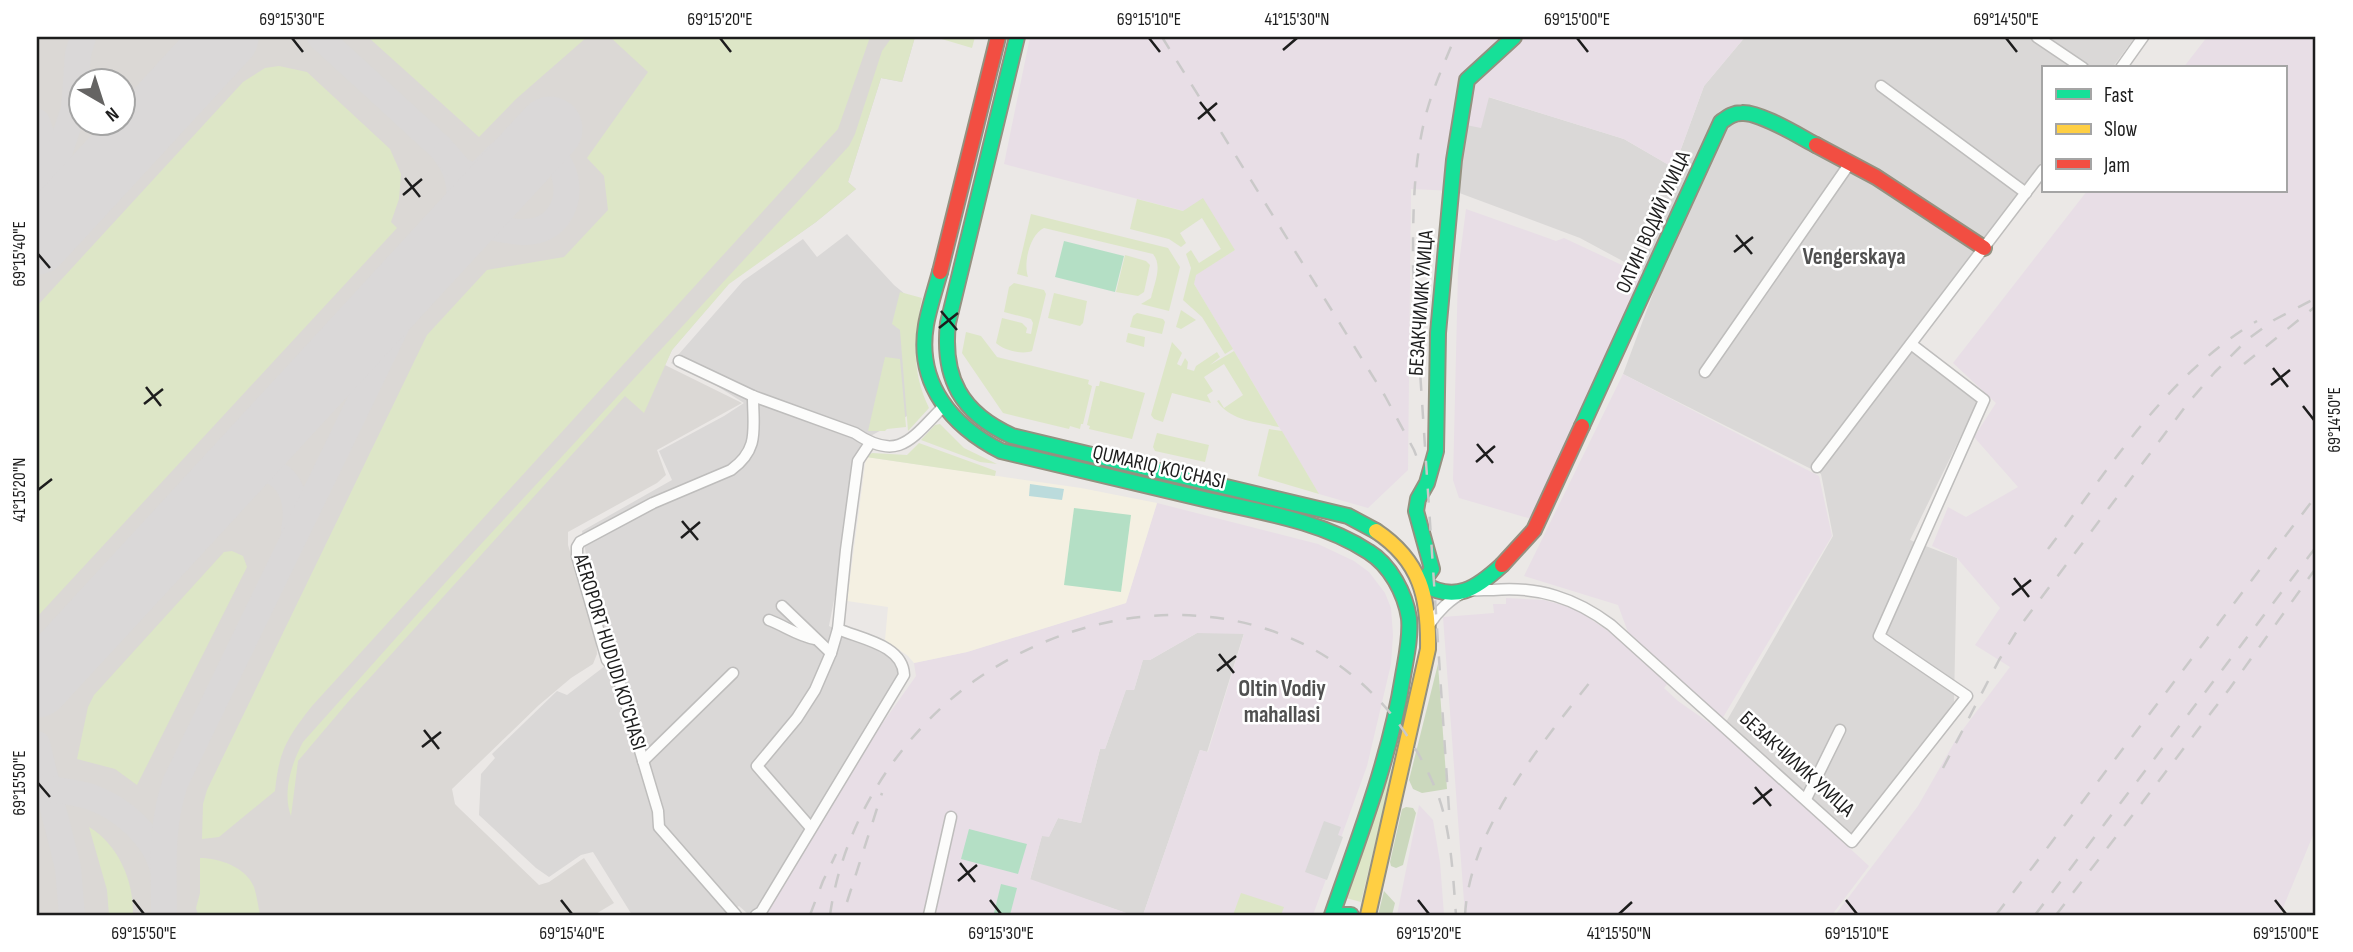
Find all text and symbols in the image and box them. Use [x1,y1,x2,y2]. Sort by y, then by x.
text: 69°15'30"E [259,9,325,30]
text: 69°15'20"E [687,9,753,30]
text: 69°15'10"E [1117,9,1181,30]
text: 41°15'30"N [1265,9,1329,30]
text: 69°15'00"E [1544,9,1610,30]
text: 69°14'50"E [1973,9,2039,30]
north arrow [66,66,136,136]
legend [2042,66,2286,192]
text: Fast [2104,83,2134,108]
text: N [101,102,123,126]
text: Slow [2104,117,2138,142]
street label: ОЛТИН ВОДИЙ УЛИЦА [1610,146,1696,297]
text: Jam [2103,153,2130,178]
text: 69°15'40"E [9,221,30,287]
street label: БЕЗАКЧИЛИК УЛИЦА [1403,228,1439,377]
district label: Vengerskaya [1802,243,1906,271]
text: 69°14'50"E [2324,387,2345,453]
street label: QUMARIQ KO'CHASI [1090,440,1228,494]
text: 41°15'20"N [9,458,30,522]
street label: AEROPORT HUDUDI KO'CHASI [568,550,652,753]
district label: Oltin Vodiy mahallasi [1238,675,1326,729]
street label: БЕЗАКЧИЛИК УЛИЦА [1734,706,1860,823]
text: 69°15'50"E [9,750,30,816]
text: 69°15'50"E [111,923,177,944]
text: 69°15'40"E [539,923,605,944]
text: 69°15'30"E [968,923,1034,944]
text: 69°15'20"E [1396,923,1462,944]
text: 41°15'50"N [1587,923,1651,944]
text: 69°15'10"E [1825,923,1889,944]
text: 69°15'00"E [2253,923,2319,944]

